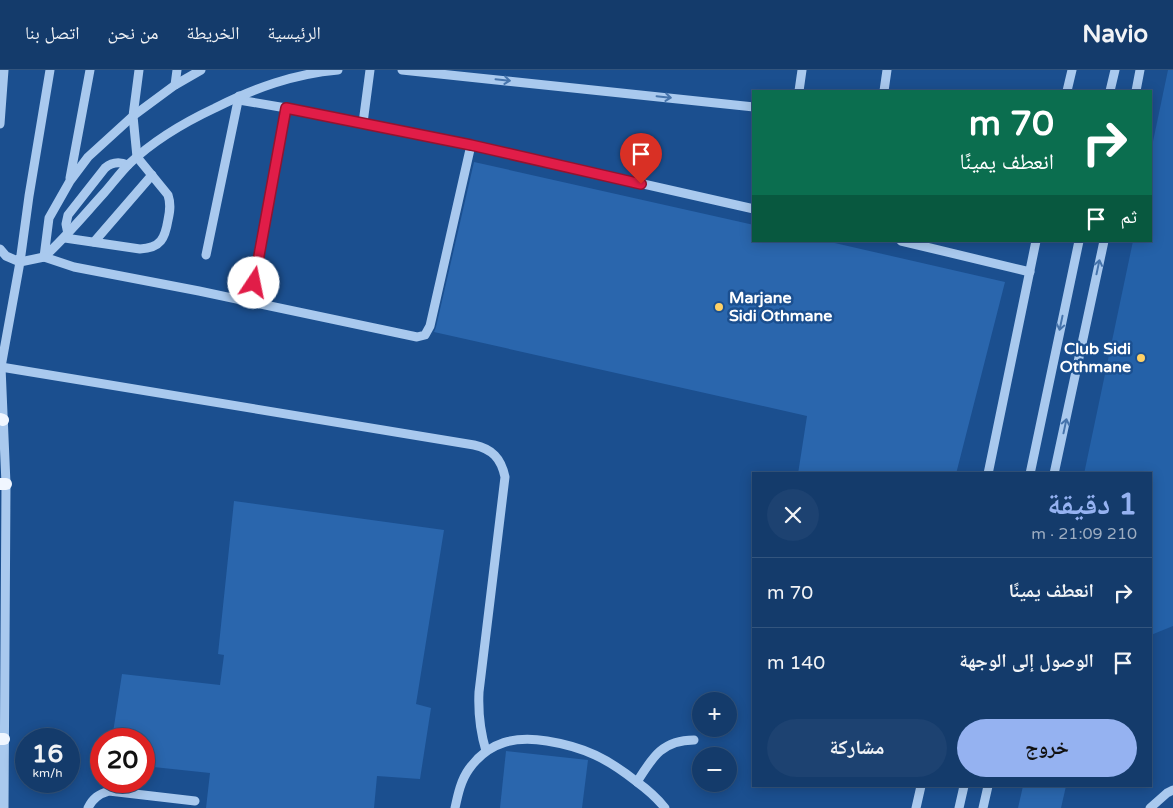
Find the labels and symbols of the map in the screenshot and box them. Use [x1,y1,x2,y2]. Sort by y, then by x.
one-way arrow [494,75,510,85]
one-way arrow [656,92,672,102]
pin [620,133,662,184]
position arrow [227,256,279,308]
one-way arrow [1094,260,1103,276]
place label: Marjane Sidi Othmane [729,288,832,326]
marker: Marjane Sidi Othmane [713,301,725,313]
one-way arrow [1056,315,1066,331]
place label: Club Sidi Othmane [1060,339,1131,377]
marker: Club Sidi Othmane [1135,352,1147,364]
one-way arrow [1060,419,1070,435]
speed limit sign: 20 [90,728,155,793]

